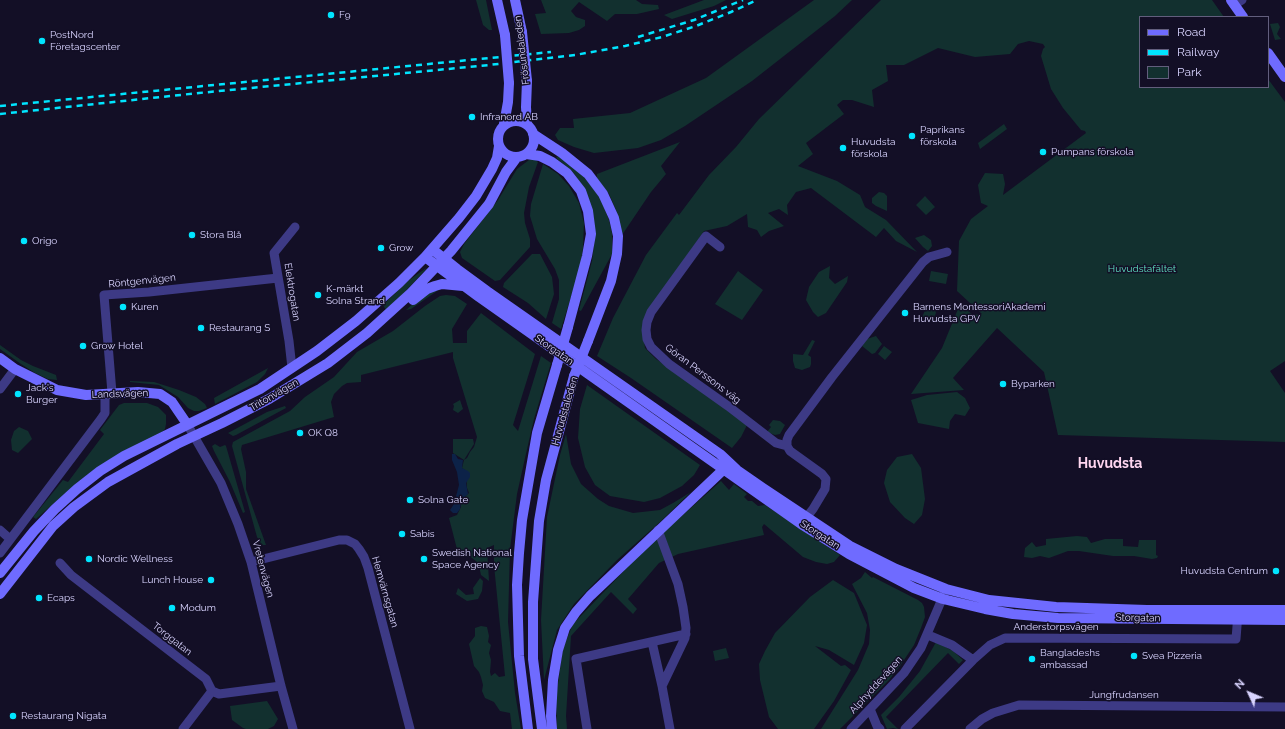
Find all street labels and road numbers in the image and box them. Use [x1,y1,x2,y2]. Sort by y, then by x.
street label: Frösundaleden [512,15,532,85]
street label: Elektrogatan [281,262,303,322]
street label: Röntgenvägen [108,271,176,291]
street label: Storgatan [532,332,576,368]
street label: Göran Perssons väg [663,342,743,406]
street label: Huvudstaleden [549,375,581,447]
street label: Tritonvägen [247,376,301,414]
street label: Landsvägen [92,387,148,401]
street label: Storgatan [798,518,842,552]
street label: Vretenvägen [250,539,276,599]
street label: Hemvärnsgatan [369,555,401,629]
street label: Storgatan [1116,612,1160,624]
street label: Torggatan [150,620,194,658]
street label: Anderstorpsvägen [1013,621,1099,633]
street label: Alphyddevägen [847,654,905,716]
street label: Jungfrudansen [1089,689,1159,701]

